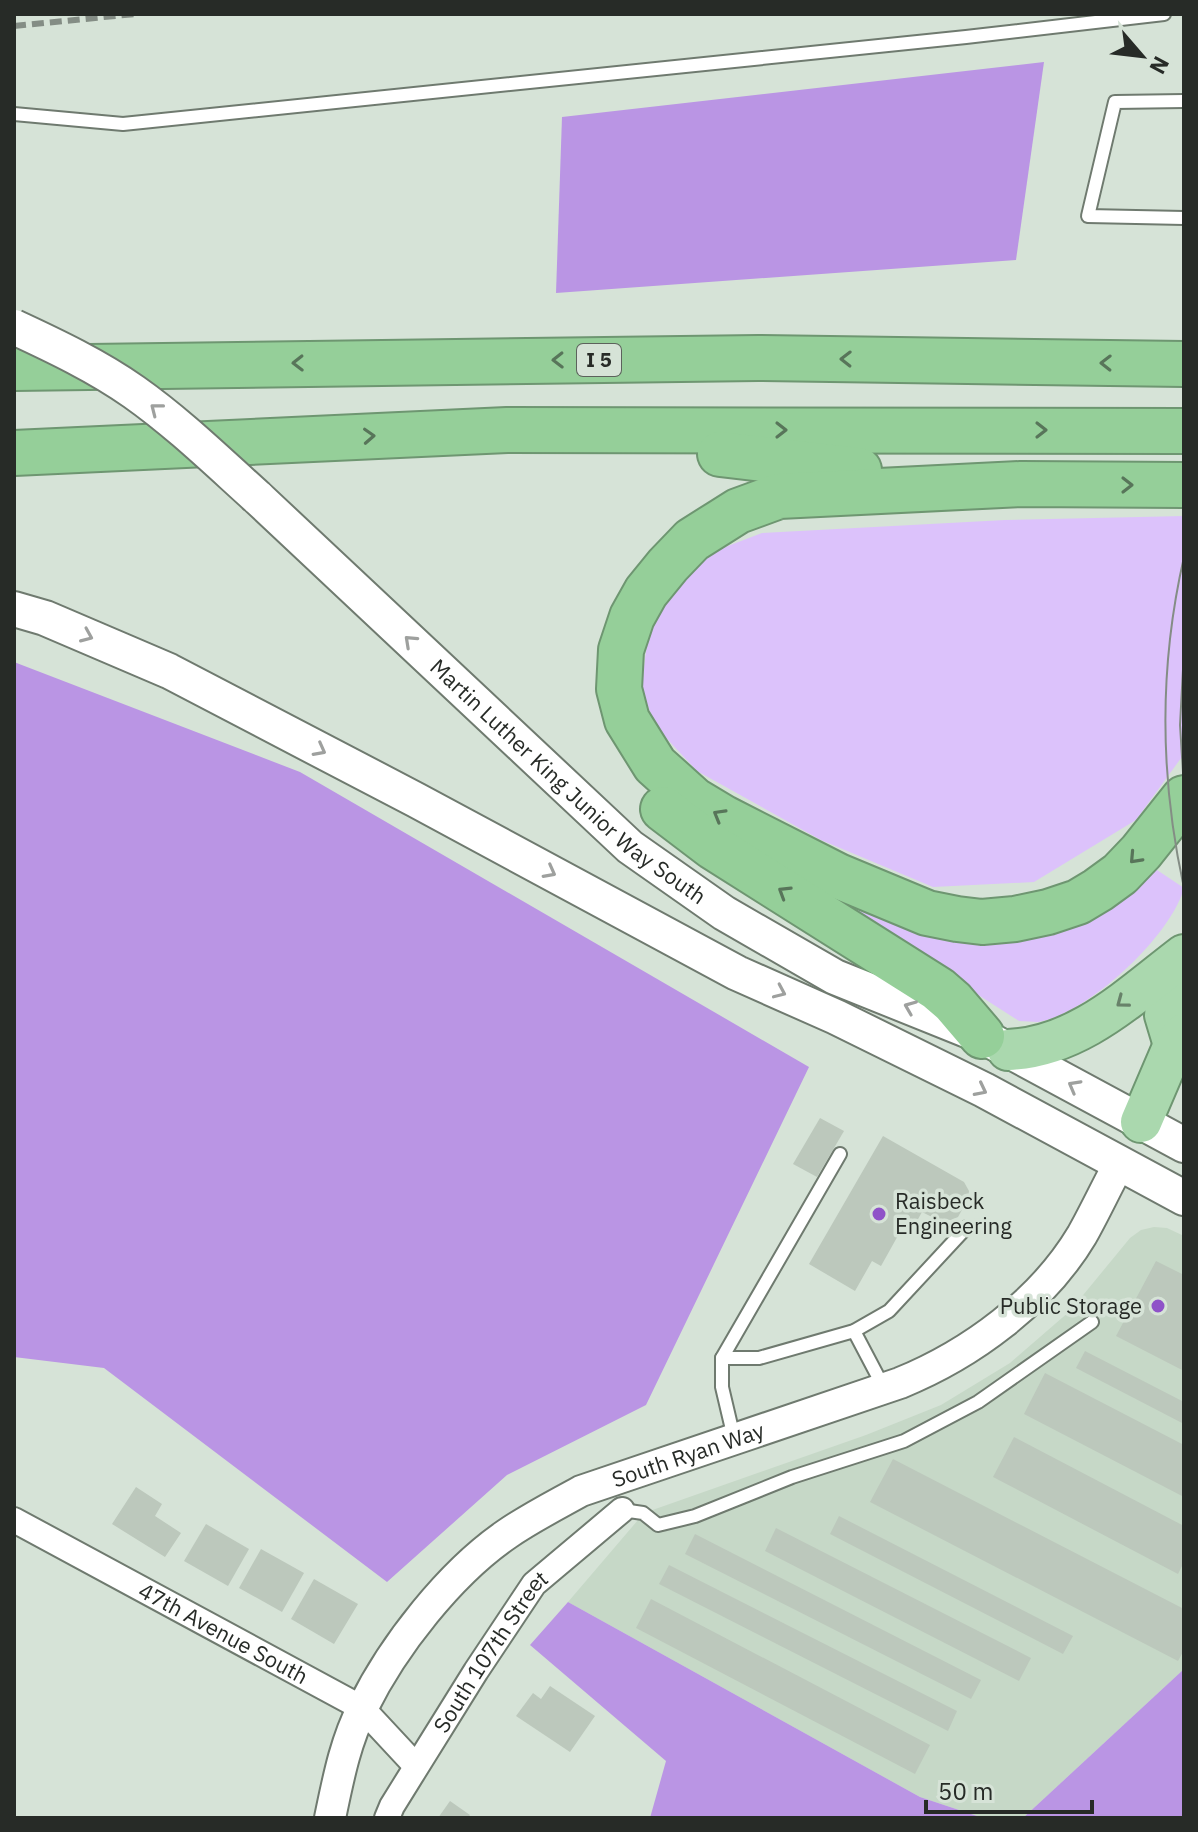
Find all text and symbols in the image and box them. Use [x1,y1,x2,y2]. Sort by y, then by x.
north arrow [1102,16,1182,96]
text: N [1144,52,1177,79]
road number: I 5 [577,344,621,376]
one-way arrow [839,350,852,368]
one-way arrow [551,351,564,369]
one-way arrow [291,354,304,372]
one-way arrow [1099,354,1112,371]
one-way arrow [150,405,165,419]
one-way arrow [775,421,788,439]
one-way arrow [1035,422,1048,439]
one-way arrow [363,428,376,445]
one-way arrow [1121,476,1134,494]
one-way arrow [79,626,93,642]
one-way arrow [405,637,420,651]
street label: Martin Luther King Junior Way South [424,652,712,910]
one-way arrow [312,741,327,756]
one-way arrow [713,809,728,825]
one-way arrow [1129,849,1144,863]
one-way arrow [542,863,556,878]
one-way arrow [778,887,793,902]
one-way arrow [772,983,787,999]
one-way arrow [1116,993,1131,1007]
one-way arrow [903,1000,918,1016]
one-way arrow [973,1080,988,1095]
one-way arrow [1068,1080,1083,1095]
place label: Raisbeck Engineering [895,1186,1012,1240]
marker: Raisbeck Engineering [870,1205,888,1223]
place label: Public Storage [1000,1291,1142,1320]
marker: Public Storage [1149,1297,1167,1315]
street label: South Ryan Way [608,1415,768,1494]
street label: South 107th Street [426,1564,553,1738]
street label: 47th Avenue South [134,1575,313,1690]
scale bar [926,1764,1092,1814]
text: 50 m [938,1775,993,1807]

